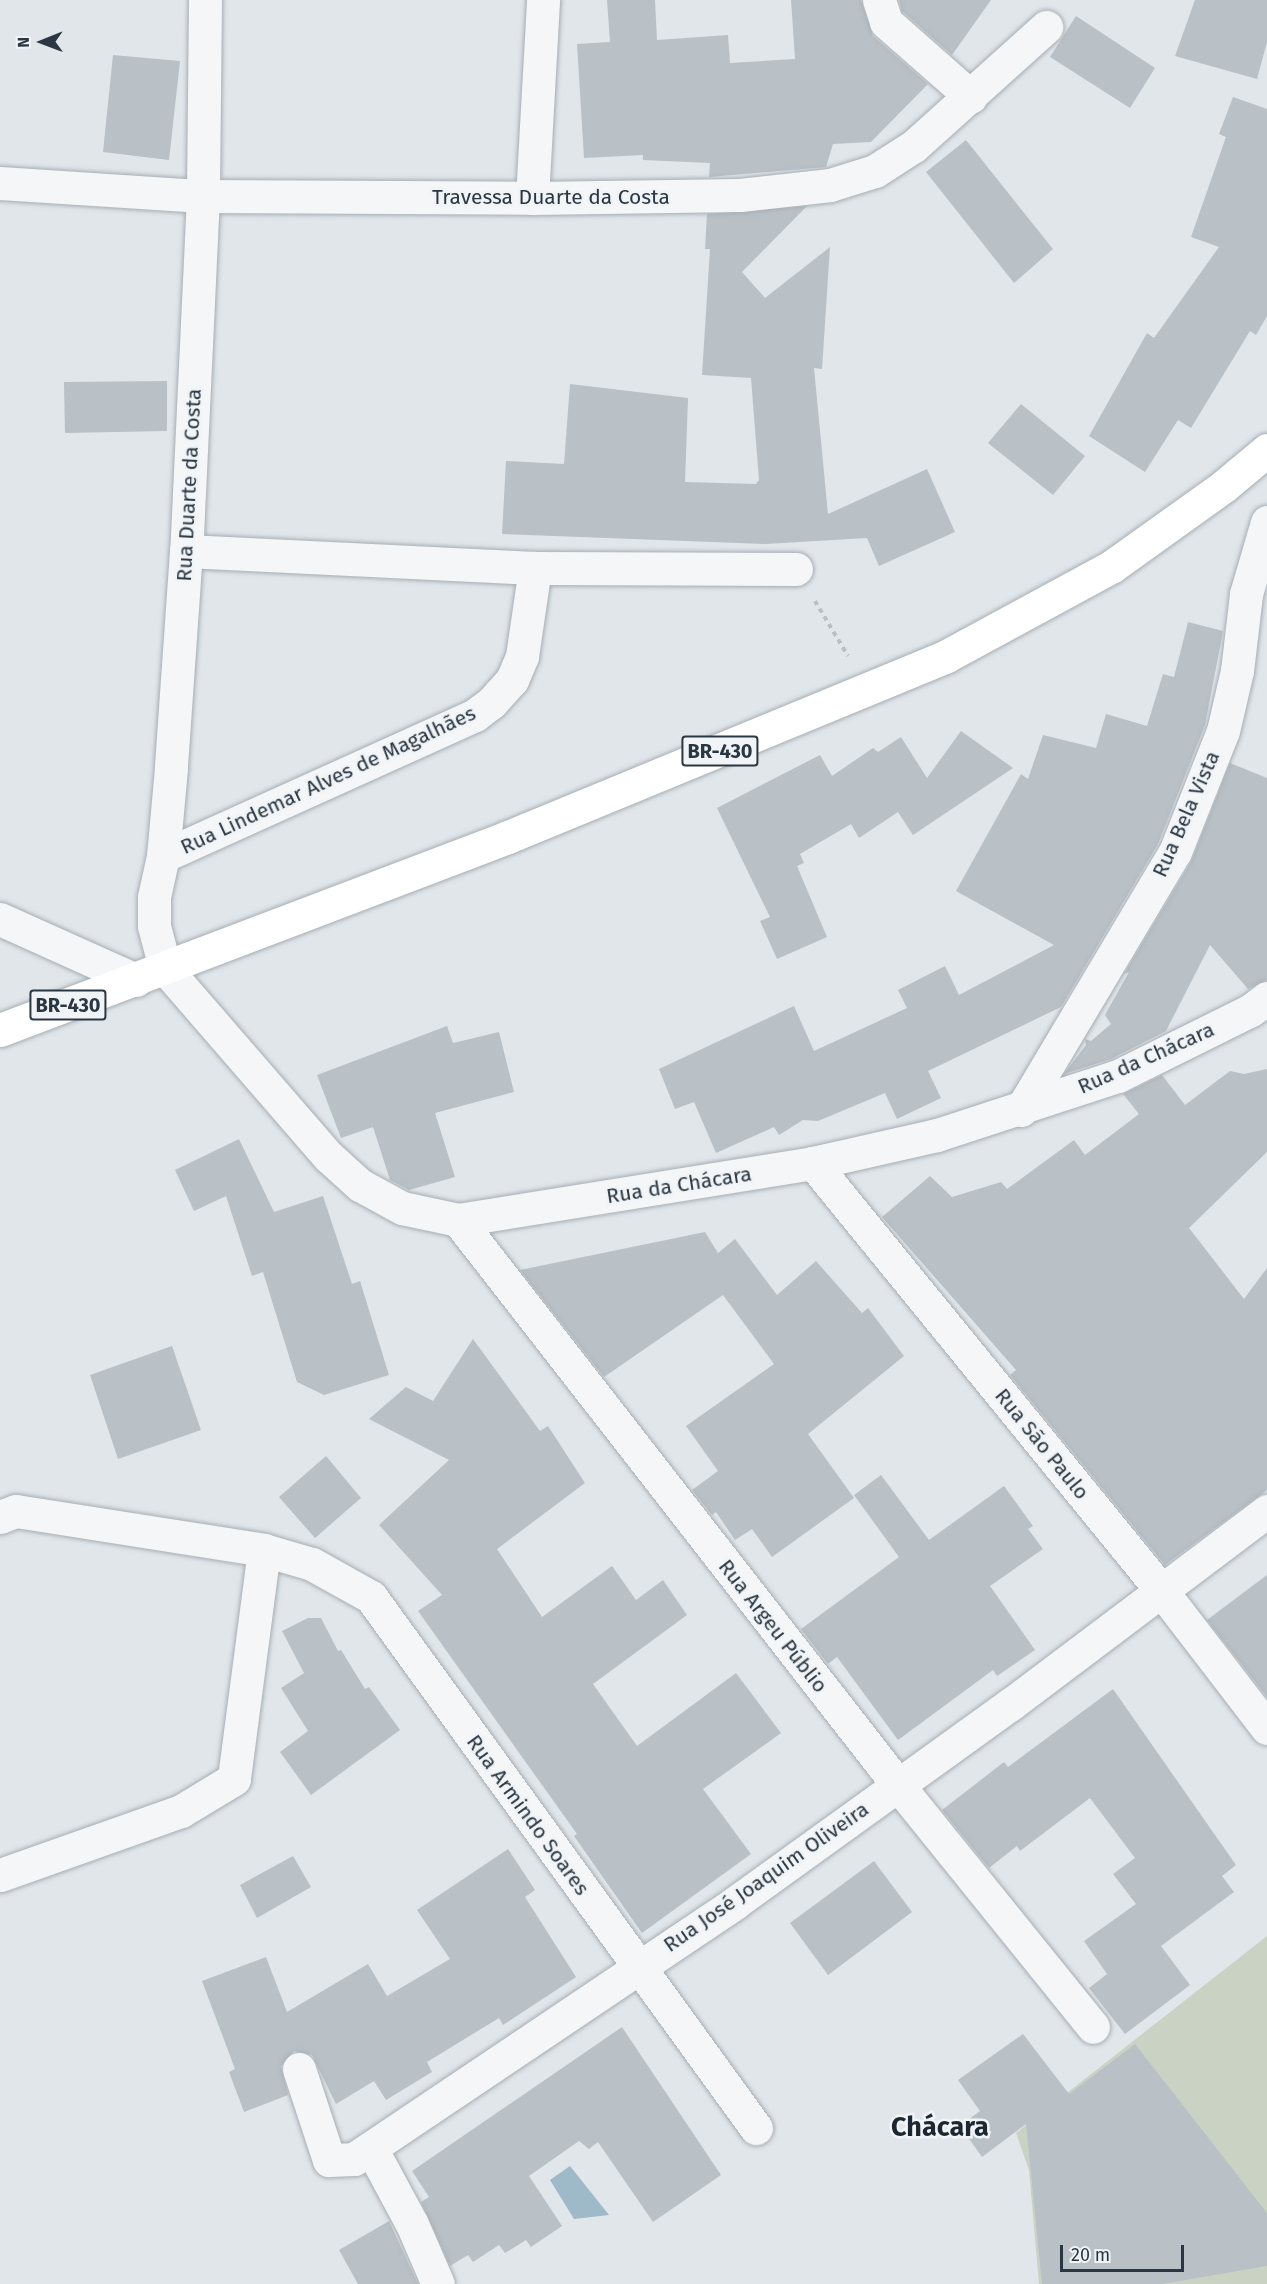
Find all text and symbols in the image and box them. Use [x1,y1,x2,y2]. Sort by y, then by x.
north arrow [12,12,72,72]
text: N [14,37,33,48]
street label: Travessa Duarte da Costa [432,184,670,210]
street label: Rua Duarte da Costa [171,388,207,582]
street label: Rua Lindemar Alves de Magalhães [176,700,480,860]
road number: BR-430 [681,734,759,768]
street label: Rua Bela Vista [1147,747,1225,881]
road number: BR-430 [29,988,107,1022]
street label: Rua da Chácara [1074,1017,1218,1099]
street label: Rua da Chácara [605,1161,753,1209]
street label: Rua São Paulo [990,1383,1094,1505]
street label: Rua Argeu Públio [713,1554,833,1698]
street label: Rua Armindo Soares [461,1730,595,1900]
street label: Rua José Joaquim Oliveira [659,1797,873,1957]
district label: Chácara [891,2112,989,2144]
scale bar [1063,2233,1188,2271]
text: 20 m [1071,2244,1110,2266]

